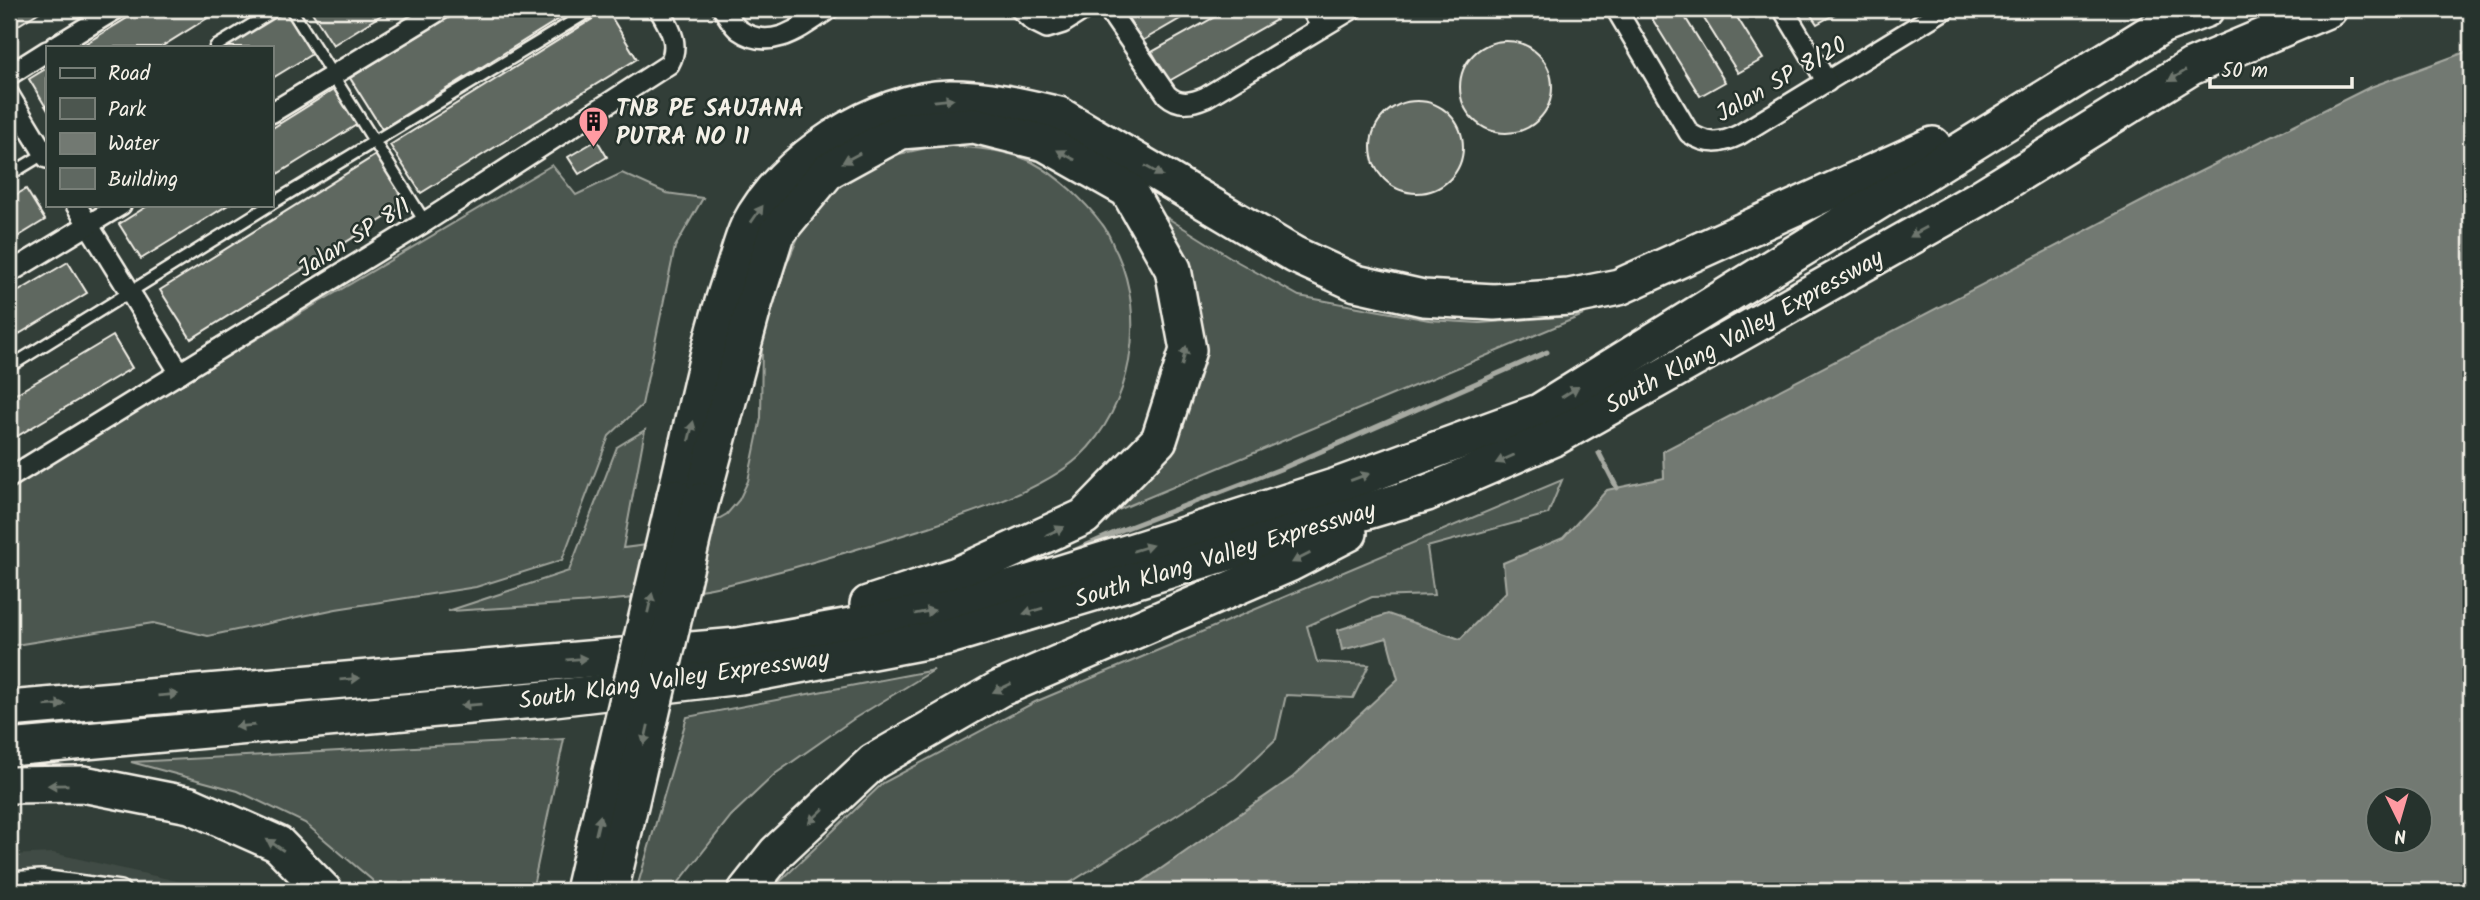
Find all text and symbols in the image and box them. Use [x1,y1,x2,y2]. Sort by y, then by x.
street label: Jalan SP 8/20 [1709,27,1855,134]
legend [46,46,273,206]
scale bar [2210,46,2352,90]
text: 50 m [2221,55,2268,88]
text: Road [108,58,151,91]
one-way arrow [2168,69,2187,82]
place label: TNB PE SAUJANA PUTRA NO 11 [616,90,804,157]
text: Park [108,94,146,127]
one-way arrow [933,94,955,105]
building icon: TNB PE SAUJANA PUTRA NO 11 [576,105,610,149]
text: Water [108,128,160,161]
one-way arrow [1056,149,1075,161]
one-way arrow [841,152,860,164]
text: Building [108,164,178,197]
one-way arrow [1145,165,1164,177]
street label: Jalan SP 8/1 [290,188,419,289]
one-way arrow [750,205,764,223]
one-way arrow [1908,226,1928,238]
street label: South Klang Valley Expressway [1598,239,1892,425]
one-way arrow [1179,345,1190,367]
one-way arrow [1560,386,1580,399]
one-way arrow [686,420,697,442]
one-way arrow [1495,453,1515,465]
one-way arrow [1349,472,1370,483]
street label: South Klang Valley Expressway [1070,491,1382,620]
one-way arrow [1044,525,1065,536]
one-way arrow [1133,542,1154,552]
one-way arrow [1291,552,1310,564]
one-way arrow [645,592,656,614]
one-way arrow [914,607,936,618]
one-way arrow [1022,607,1043,617]
street label: South Klang Valley Expressway [516,639,833,722]
one-way arrow [566,653,588,664]
one-way arrow [339,673,361,684]
one-way arrow [992,682,1012,694]
one-way arrow [158,689,180,700]
one-way arrow [44,699,66,710]
one-way arrow [460,700,482,711]
one-way arrow [234,721,256,732]
one-way arrow [641,724,652,746]
one-way arrow [47,779,69,791]
north arrow [2364,785,2434,855]
one-way arrow [808,807,825,823]
one-way arrow [593,814,604,836]
text: N [2393,819,2408,850]
one-way arrow [265,838,285,851]

